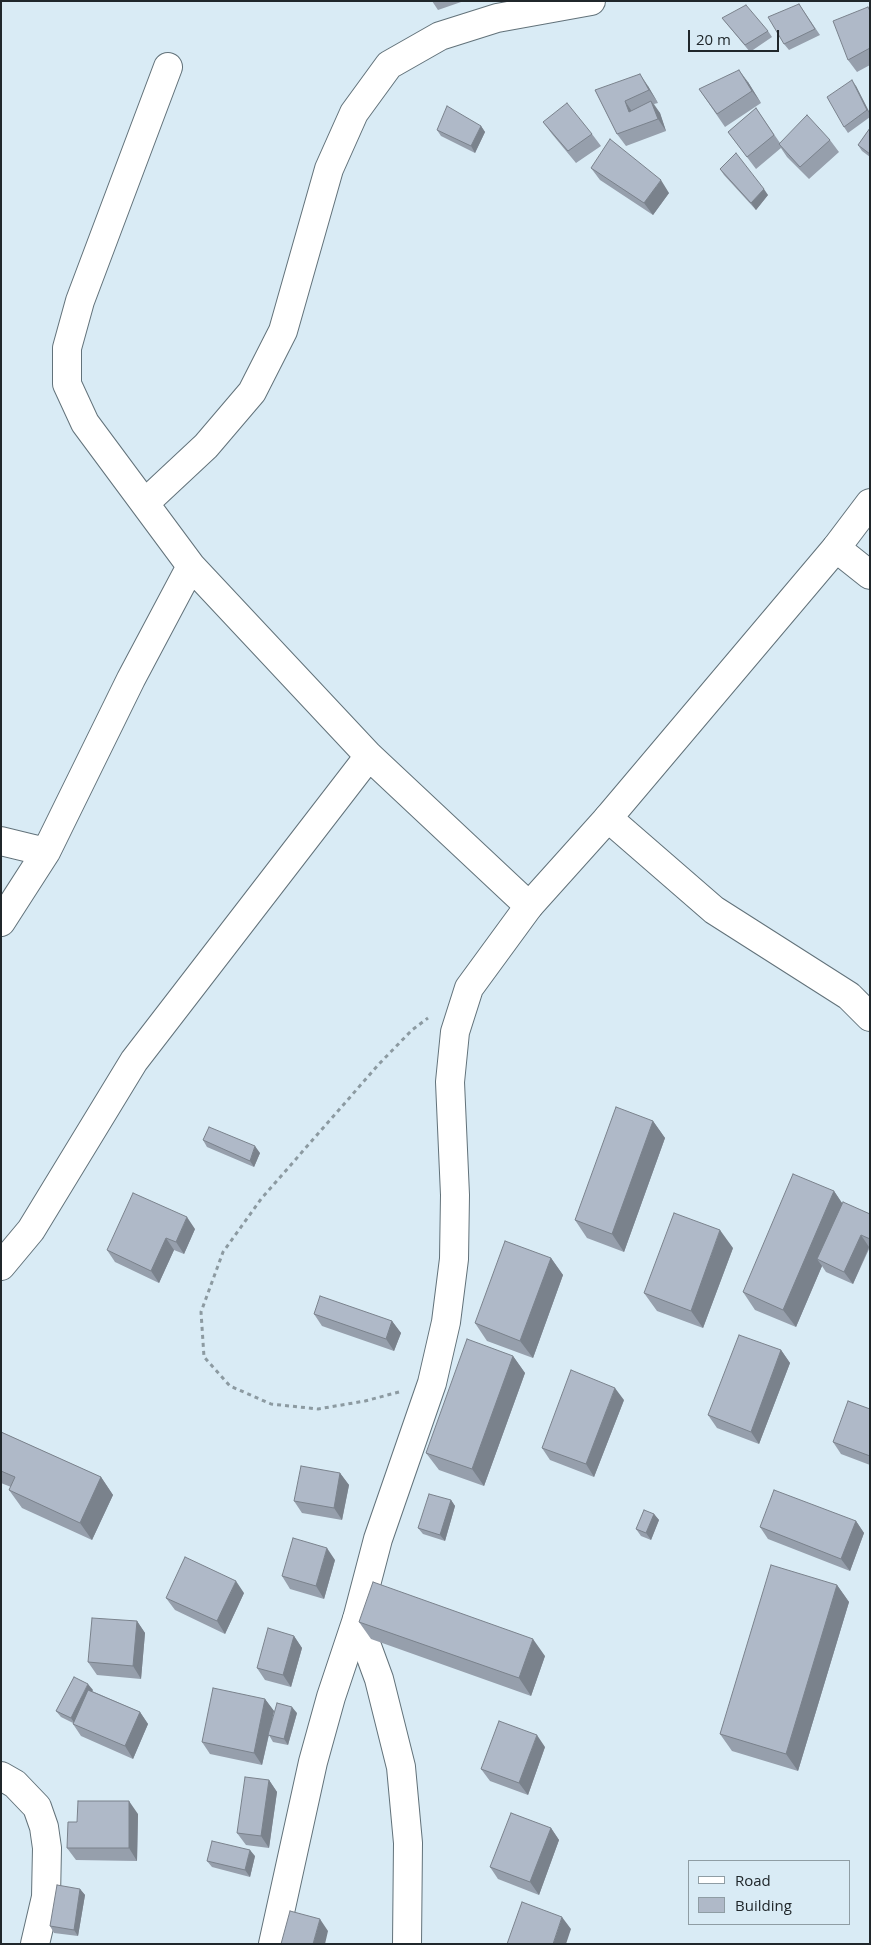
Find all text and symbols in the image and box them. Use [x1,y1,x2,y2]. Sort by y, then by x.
scale bar [691,20,782,52]
text: 20 m [696,29,731,49]
legend [688,1860,851,1925]
text: Road [735,1870,771,1890]
text: Building [735,1895,792,1915]

